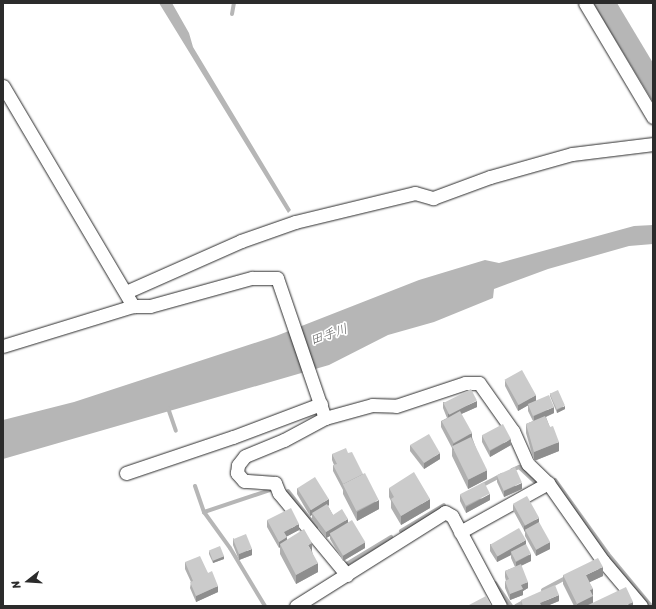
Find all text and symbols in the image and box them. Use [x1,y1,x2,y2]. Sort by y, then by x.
water label: 田手川 [308,321,350,349]
north arrow [8,561,48,601]
text: N [6,578,26,591]

